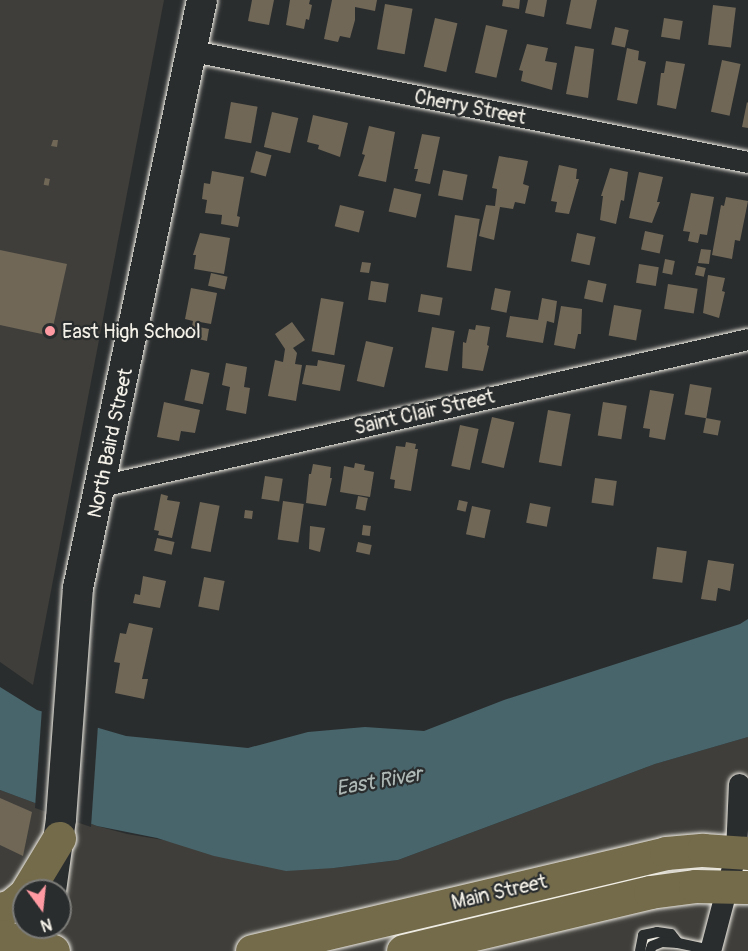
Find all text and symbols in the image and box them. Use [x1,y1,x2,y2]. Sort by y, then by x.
street label: Cherry Street [412,84,528,130]
place label: East High School [62,319,201,343]
marker: East High School [43,324,57,338]
street label: North Baird Street [82,366,138,520]
street label: Saint Clair Street [351,384,497,440]
water label: East River [334,762,424,802]
street label: Main Street [449,869,549,915]
north arrow [12,879,72,939]
text: N [38,913,54,936]

